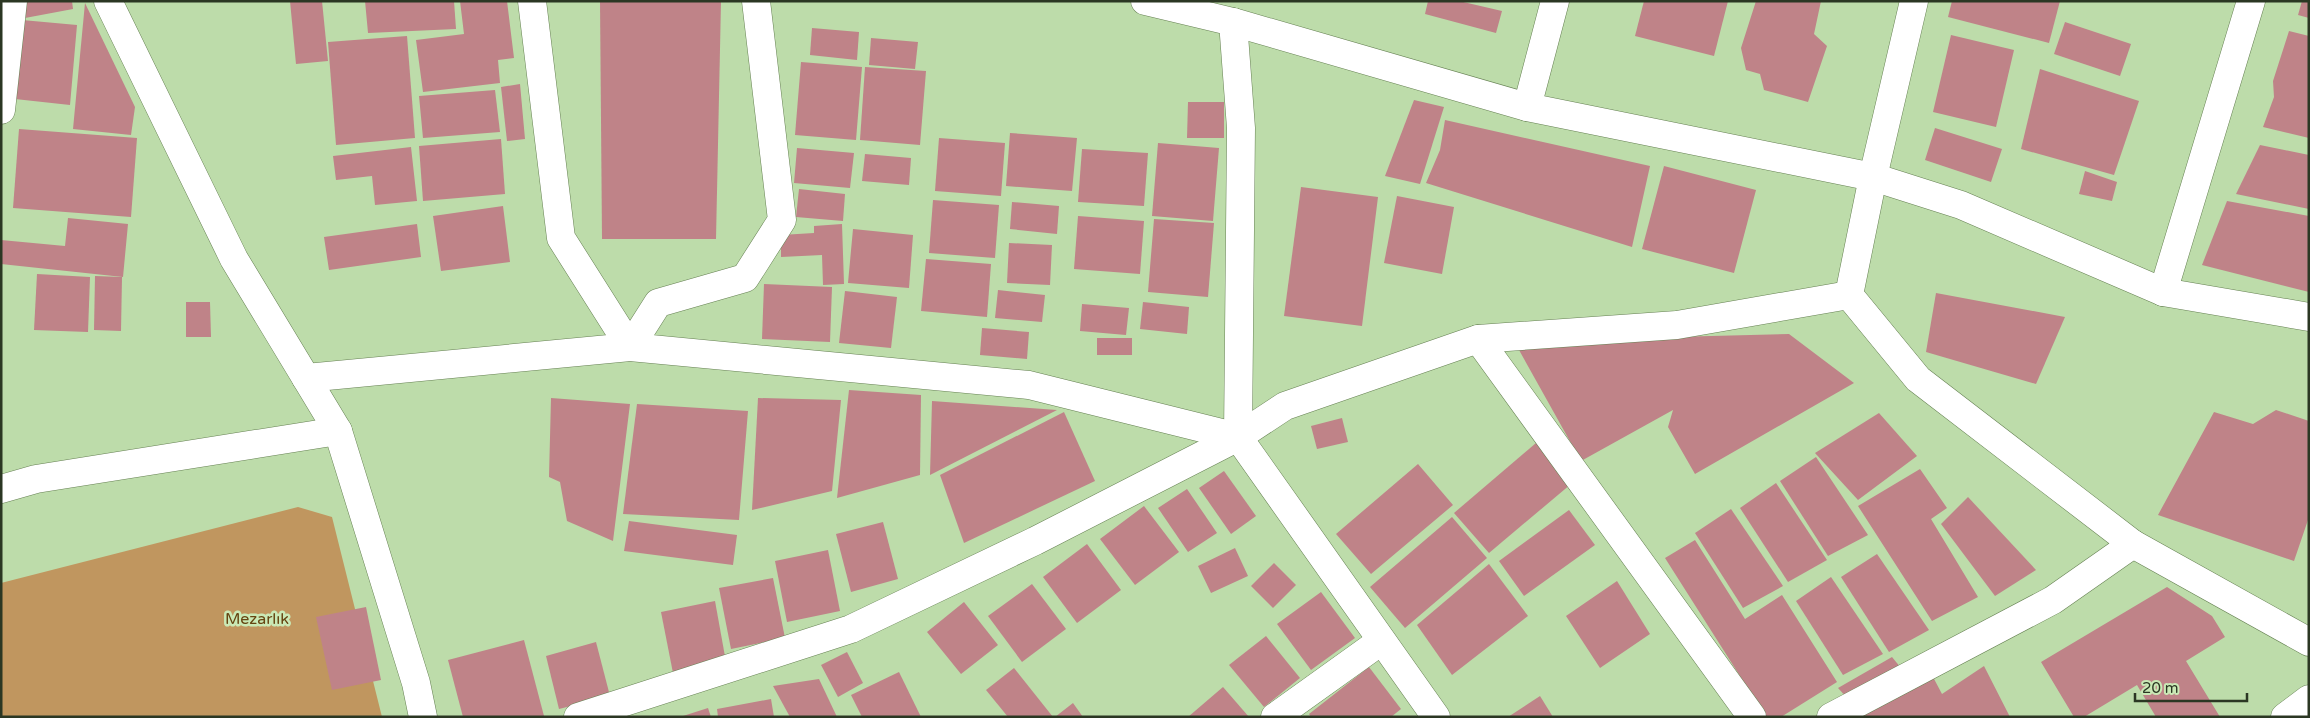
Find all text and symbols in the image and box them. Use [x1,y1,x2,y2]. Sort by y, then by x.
park label: Mezarlık [225,609,289,629]
scale bar [2135,670,2248,702]
text: 20 m [2142,679,2179,697]

